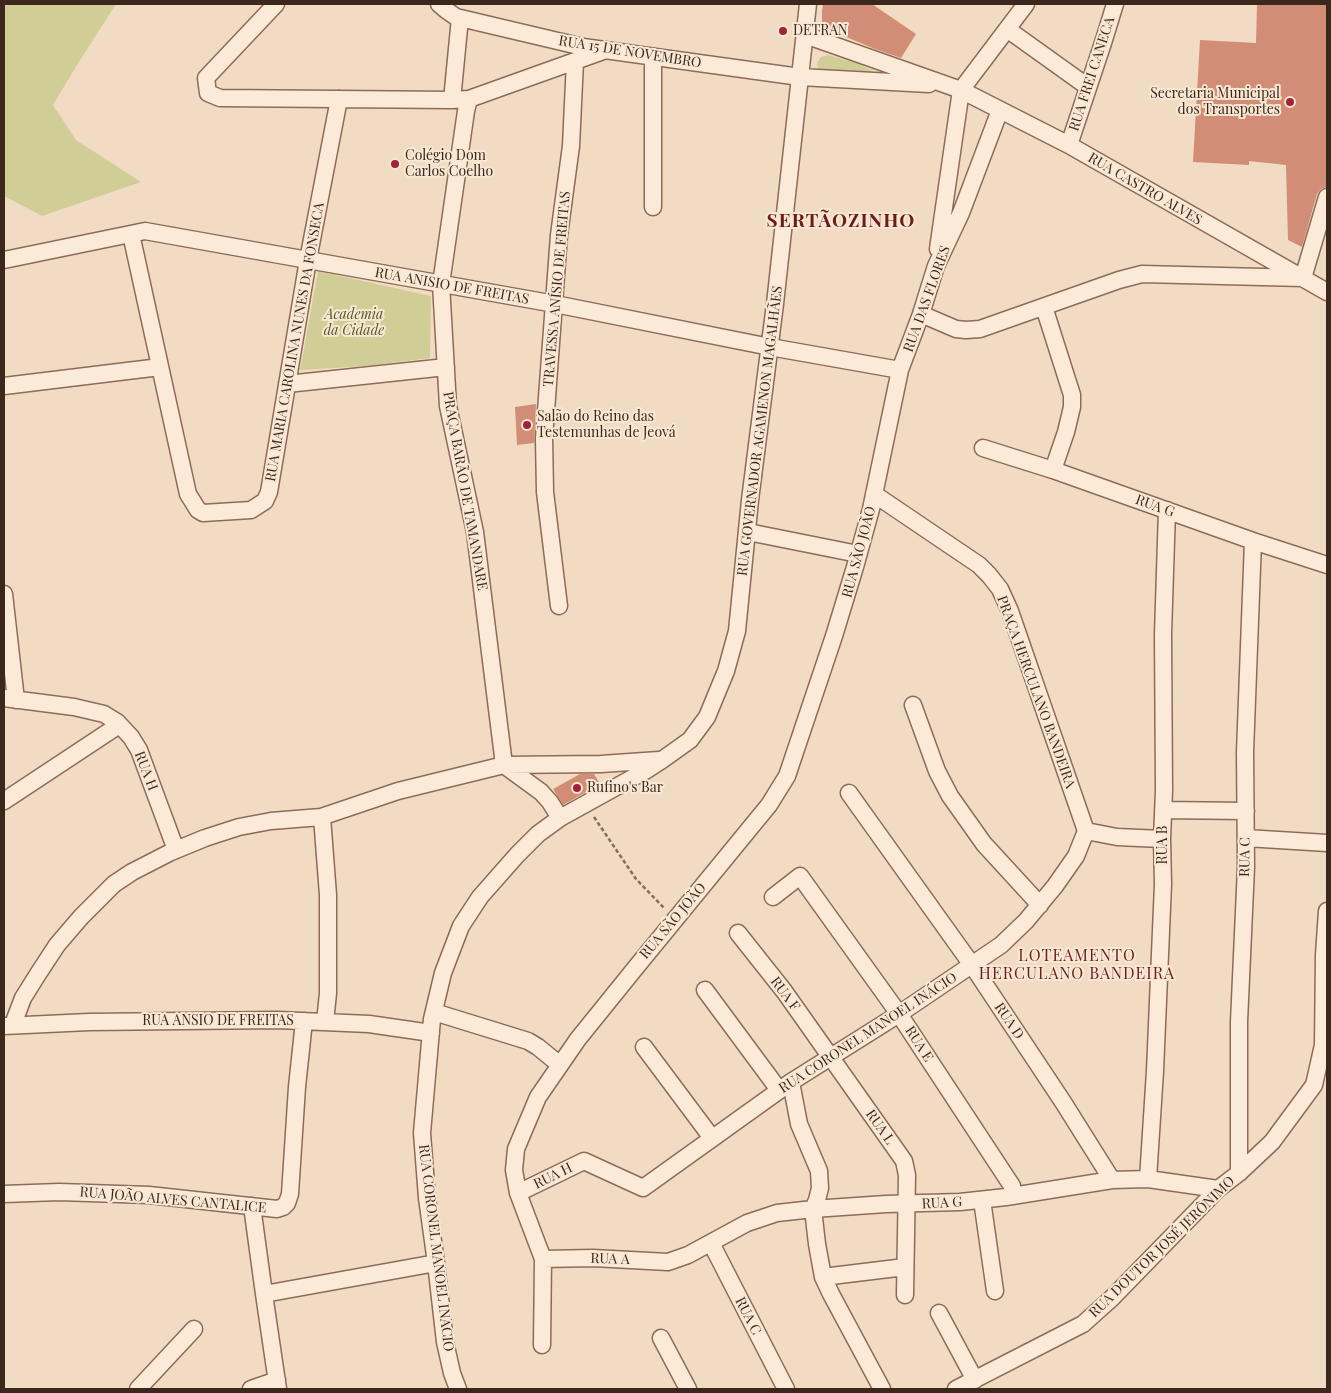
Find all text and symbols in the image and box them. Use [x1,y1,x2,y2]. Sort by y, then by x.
street label: RUA FREI CANECA [1066,15,1118,133]
place label: DETRAN [793,23,848,39]
marker: DETRAN [777,25,789,37]
street label: RUA 15 DE NOVEMBRO [557,32,703,72]
place label: Secretaria Municipal dos Transportes [1150,86,1280,118]
marker: Secretaria Municipal dos Transportes [1284,96,1296,108]
place label: Colégio Dom Carlos Coelho [405,148,493,180]
street label: RUA CASTRO ALVES [1085,150,1205,228]
marker: Colégio Dom Carlos Coelho [389,158,401,170]
street label: TRAVESSA ANÍSIO DE FREITAS [540,190,574,388]
street label: RUA MARIA CAROLINA NUNES DA FONSECA [262,201,328,483]
district label: SERTÃOZINHO [765,210,917,232]
street label: RUA DAS FLORES [900,244,954,354]
street label: RUA ANISIO DE FREITAS [374,264,530,308]
street label: RUA GOVERNADOR AGAMENON MAGALHÃES [734,285,786,577]
park label: Academia da Cidade [324,307,384,340]
street label: PRAÇA BARÃO DE TAMANDARE [439,390,491,592]
place label: Salão do Reino das Testemunhas de Jeová [537,409,676,442]
marker: Salão do Reino das Testemunhas de Jeová [521,419,533,431]
street label: RUA G [1133,491,1177,521]
street label: RUA SÃO JOÃO [839,504,879,600]
street label: PRAÇA HERCULANO BANDEIRA [993,593,1079,791]
street label: RUA H [131,749,161,793]
place label: Rufino's Bar [587,780,663,796]
marker: Rufino's Bar [571,782,583,794]
street label: RUA B [1155,825,1171,865]
street label: RUA C [1236,837,1254,877]
street label: RUA SÃO JOÃO [636,880,710,962]
district label: LOTEAMENTO HERCULANO BANDEIRA [977,946,1177,984]
street label: RUA CORONEL MANOEL INÁCIO [776,969,960,1097]
street label: RUA F [767,974,803,1014]
street label: RUA D [991,999,1027,1043]
street label: RUA ANSIO DE FREITAS [142,1013,294,1029]
street label: RUA E [901,1023,937,1065]
street label: RUA L [862,1106,898,1148]
street label: RUA CORONEL MANOEL INACIO [415,1143,457,1353]
street label: RUA H [531,1159,575,1193]
street label: RUA DOUTOR JOSÉ JERÔNIMO [1086,1173,1238,1321]
street label: RUA JOÃO ALVES CANTALICE [79,1183,267,1217]
street label: RUA G [921,1194,963,1212]
street label: RUA A [590,1250,630,1268]
street label: RUA C [731,1294,765,1338]

